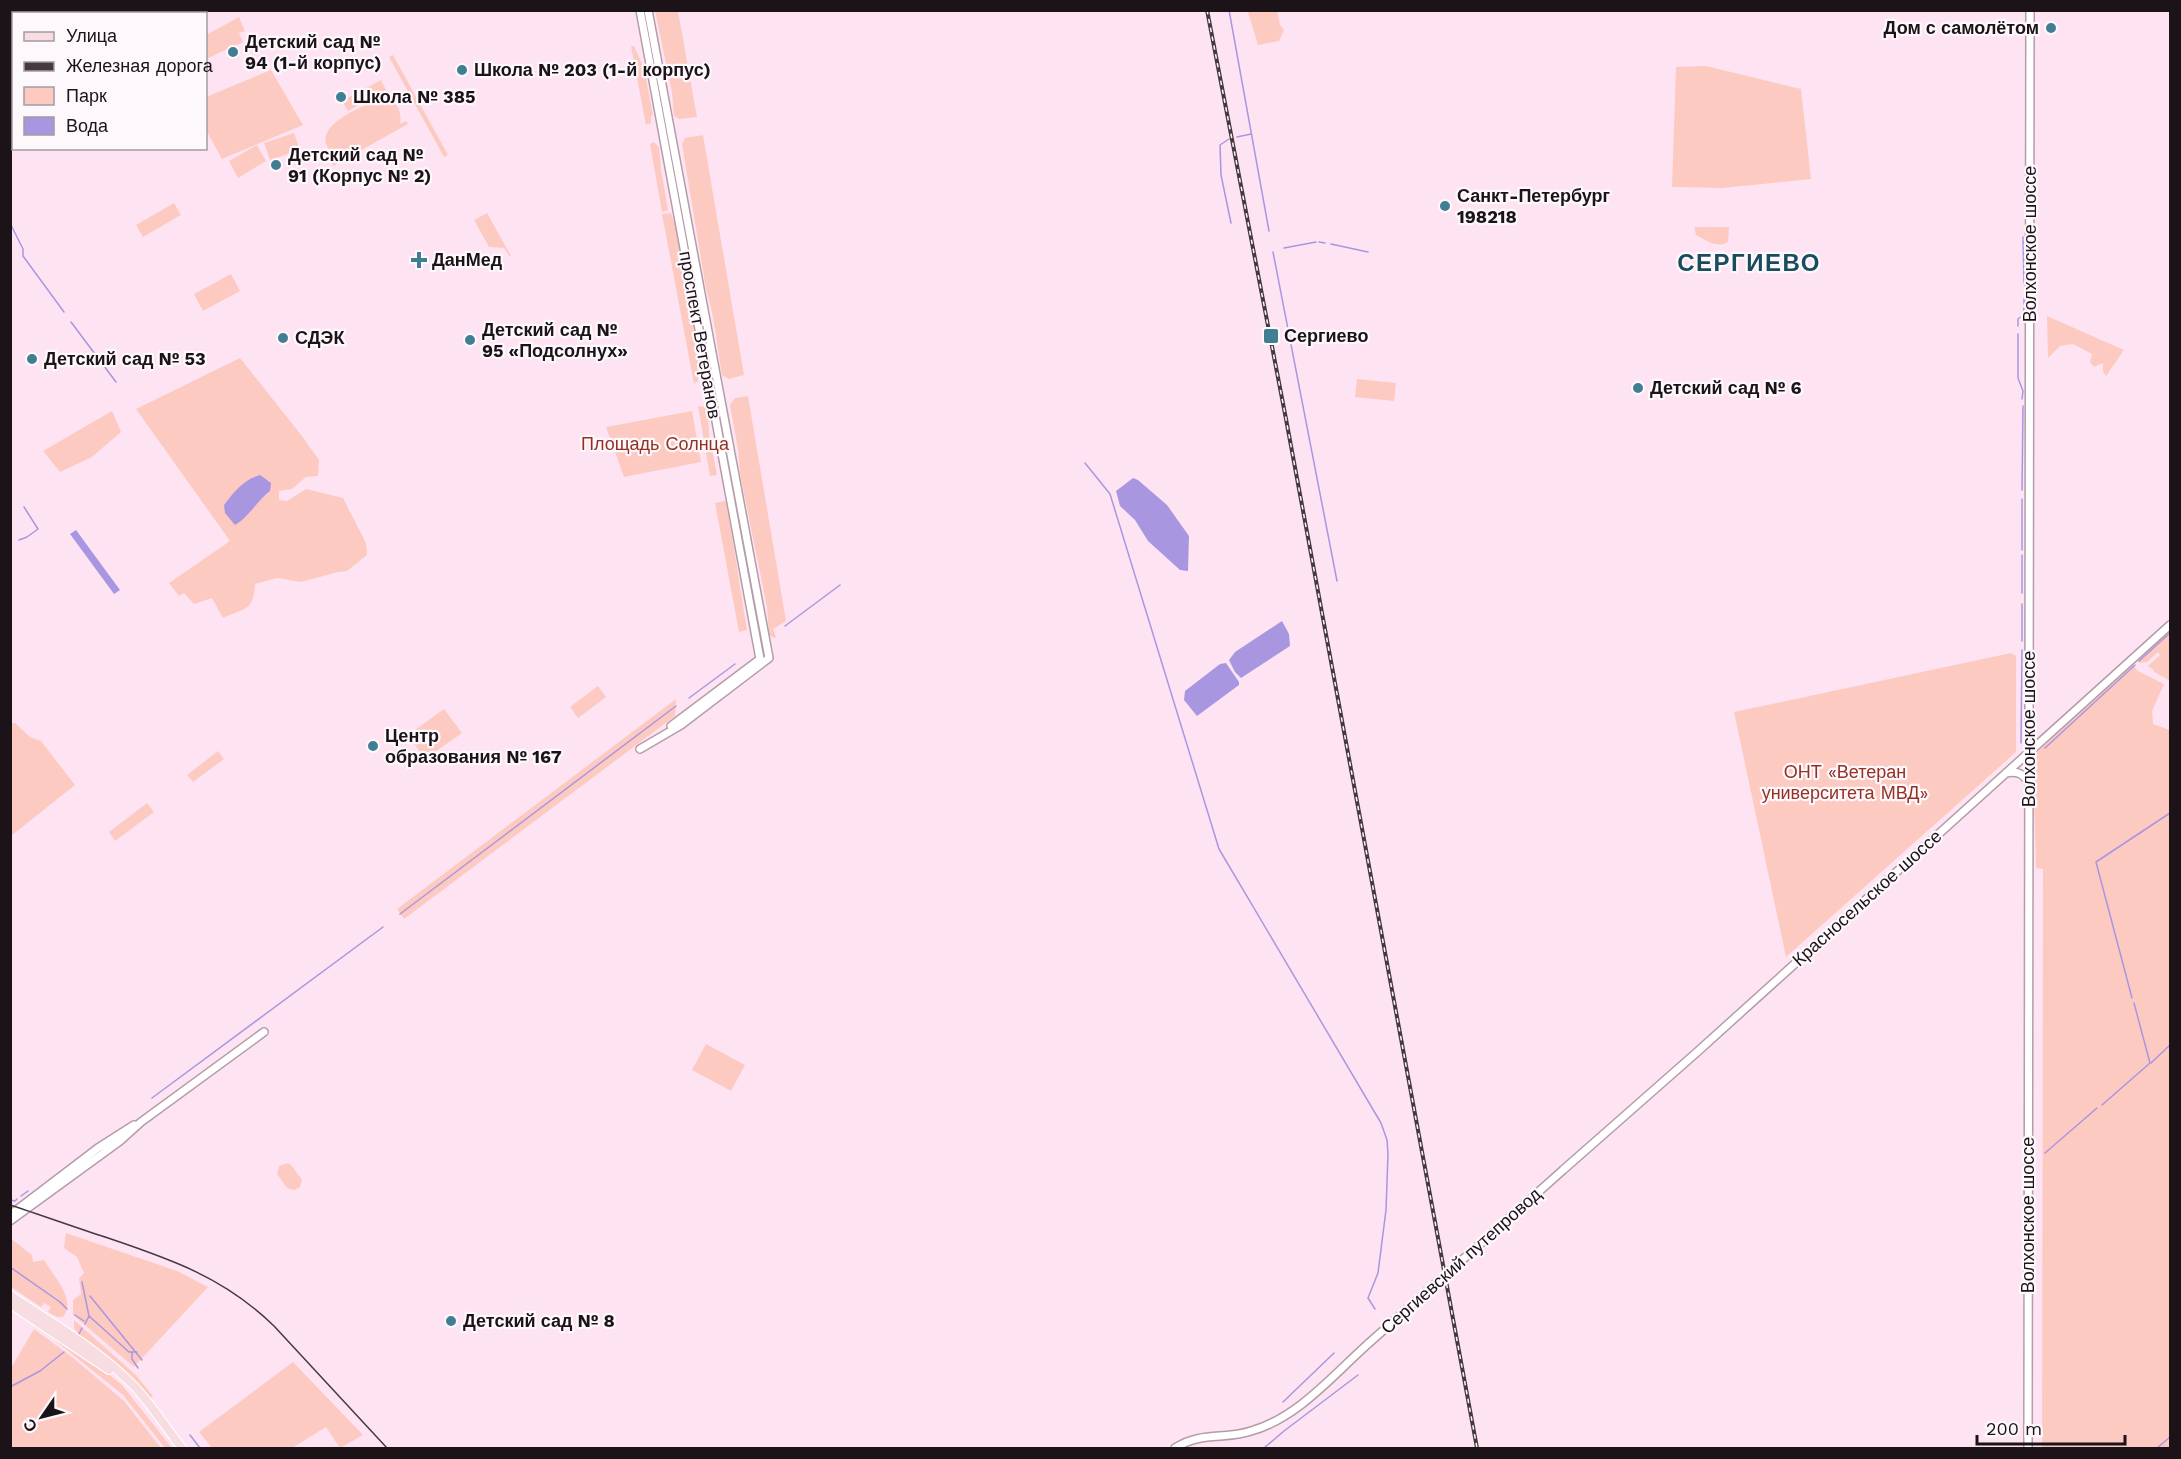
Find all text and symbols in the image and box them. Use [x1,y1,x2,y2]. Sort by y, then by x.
legend [12,12,207,150]
place label: Дом с самолётом [1884,17,2039,38]
marker: Дом с самолётом [2044,21,2058,35]
text: Улица [66,25,118,46]
place label: Детский сад № 94 (1-й корпус) [245,31,381,73]
marker: Детский сад № 94 (1-й корпус) [226,45,240,59]
text: Железная дорога [66,55,214,76]
place label: Школа № 203 (1-й корпус) [474,59,711,80]
marker: Школа № 203 (1-й корпус) [455,63,469,77]
text: Парк [66,85,107,106]
place label: Школа № 385 [353,86,476,107]
marker: Школа № 385 [334,90,348,104]
text: Вода [66,115,109,136]
place label: Детский сад № 91 (Корпус № 2) [288,144,431,186]
marker: Детский сад № 91 (Корпус № 2) [269,158,283,172]
street label: Волхонское шоссе [2019,166,2040,322]
place label: Санкт-Петербург 198218 [1457,185,1611,227]
marker: Санкт-Петербург 198218 [1438,199,1452,213]
place label: ДанМед [432,249,503,270]
street label: проспект Ветеранов [675,249,726,420]
district label: СЕРГИЕВО [1677,249,1821,277]
marker: ДанМед [410,251,428,269]
place label: Детский сад № 95 «Подсолнух» [482,319,628,361]
place label: Сергиево [1284,325,1368,346]
place label: СДЭК [295,327,345,348]
marker: Сергиево [1262,327,1280,345]
marker: СДЭК [276,331,290,345]
marker: Детский сад № 95 «Подсолнух» [463,333,477,347]
place label: Детский сад № 53 [44,348,206,369]
marker: Детский сад № 53 [25,352,39,366]
place label: Детский сад № 6 [1650,377,1802,398]
marker: Детский сад № 6 [1631,381,1645,395]
park label: Площадь Солнца [581,433,730,454]
street label: Волхонское шоссе [2018,651,2039,807]
place label: Центр образования № 167 [385,725,562,767]
marker: Центр образования № 167 [366,739,380,753]
park label: ОНТ «Ветеран университета МВД» [1762,761,1928,803]
street label: Красносельское шоссе [1788,825,1946,970]
street label: Волхонское шоссе [2017,1137,2038,1293]
street label: Сергиевский путепровод [1376,1183,1545,1338]
place label: Детский сад № 8 [463,1310,615,1331]
marker: Детский сад № 8 [444,1314,458,1328]
north arrow [12,1387,72,1447]
scale bar [1977,1408,2126,1446]
text: С [19,1415,41,1436]
text: 200 m [1986,1418,2042,1439]

